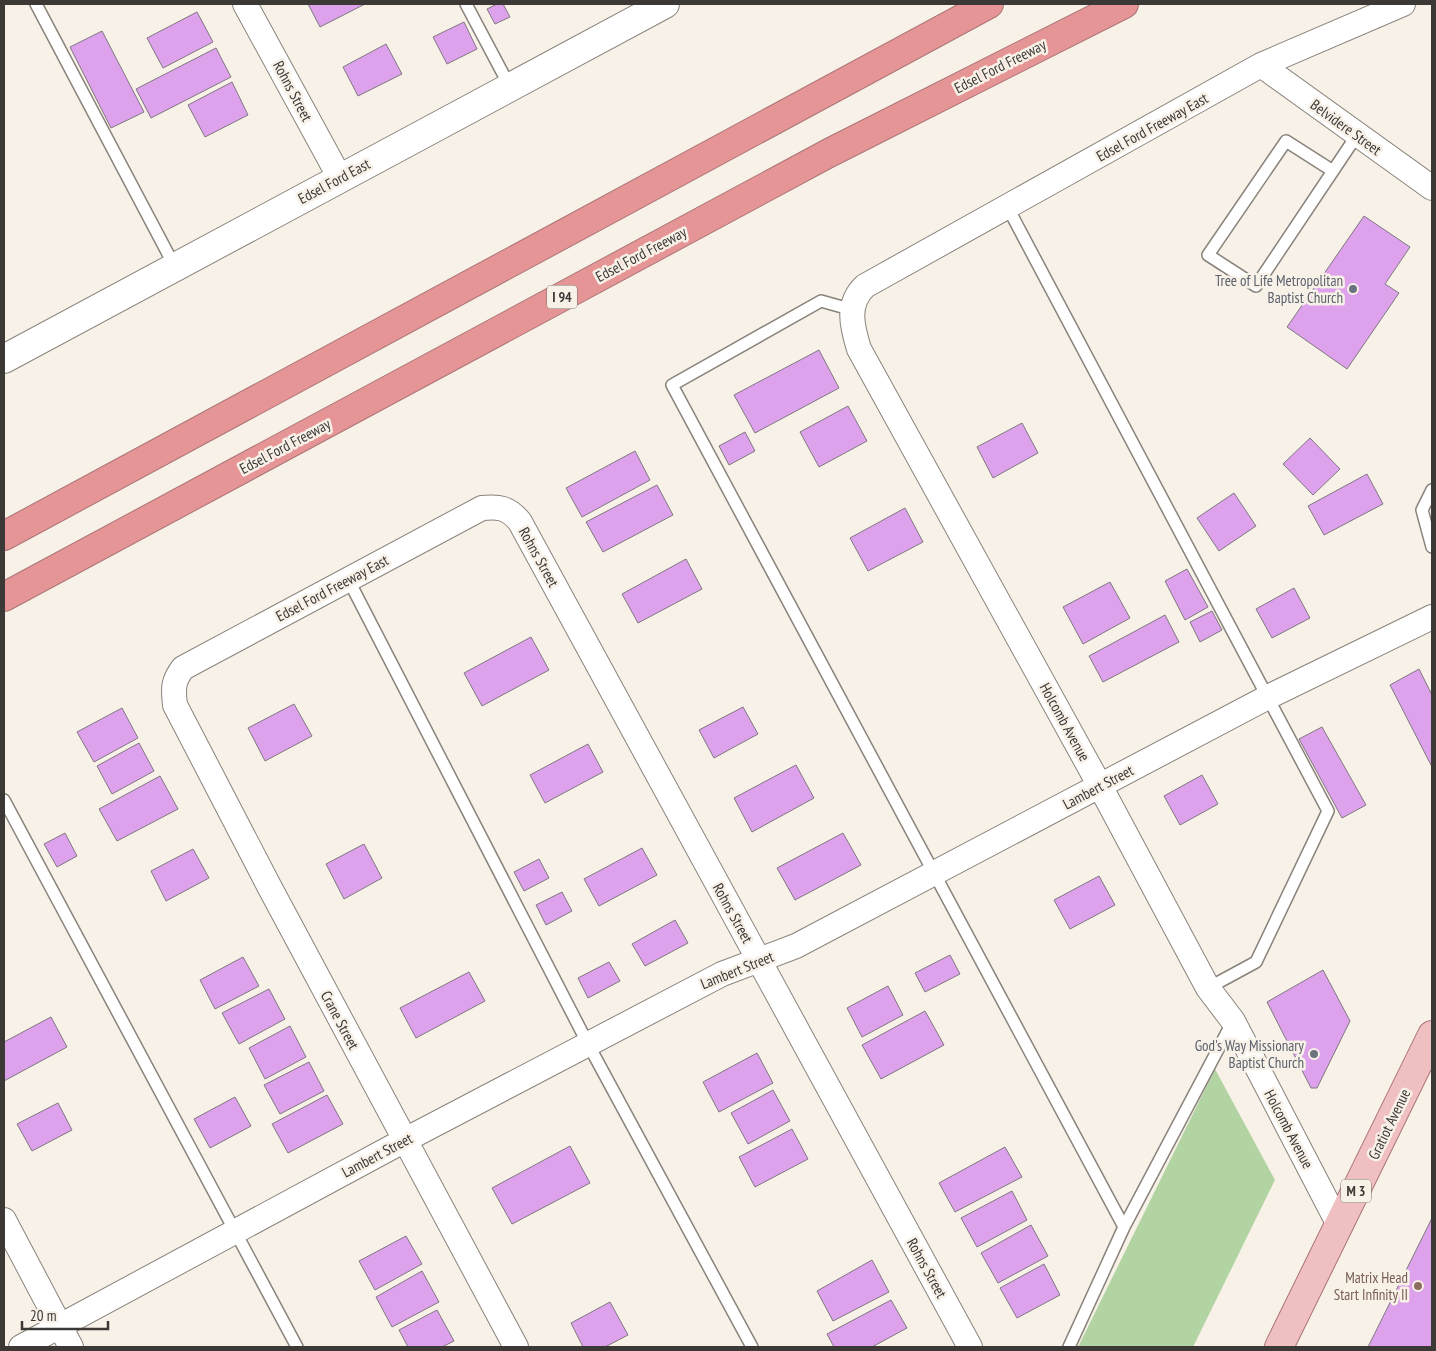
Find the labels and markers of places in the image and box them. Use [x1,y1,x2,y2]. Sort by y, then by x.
place label: Tree of Life Metropolitan Baptist Church [1215,271,1343,307]
marker: Tree of Life Metropolitan Baptist Church [1347,283,1359,295]
place label: God's Way Missionary Baptist Church [1195,1036,1304,1072]
marker: God's Way Missionary Baptist Church [1308,1048,1320,1060]
place label: Matrix Head Start Infinity II [1334,1268,1408,1304]
marker: Matrix Head Start Infinity II [1412,1280,1424,1292]

